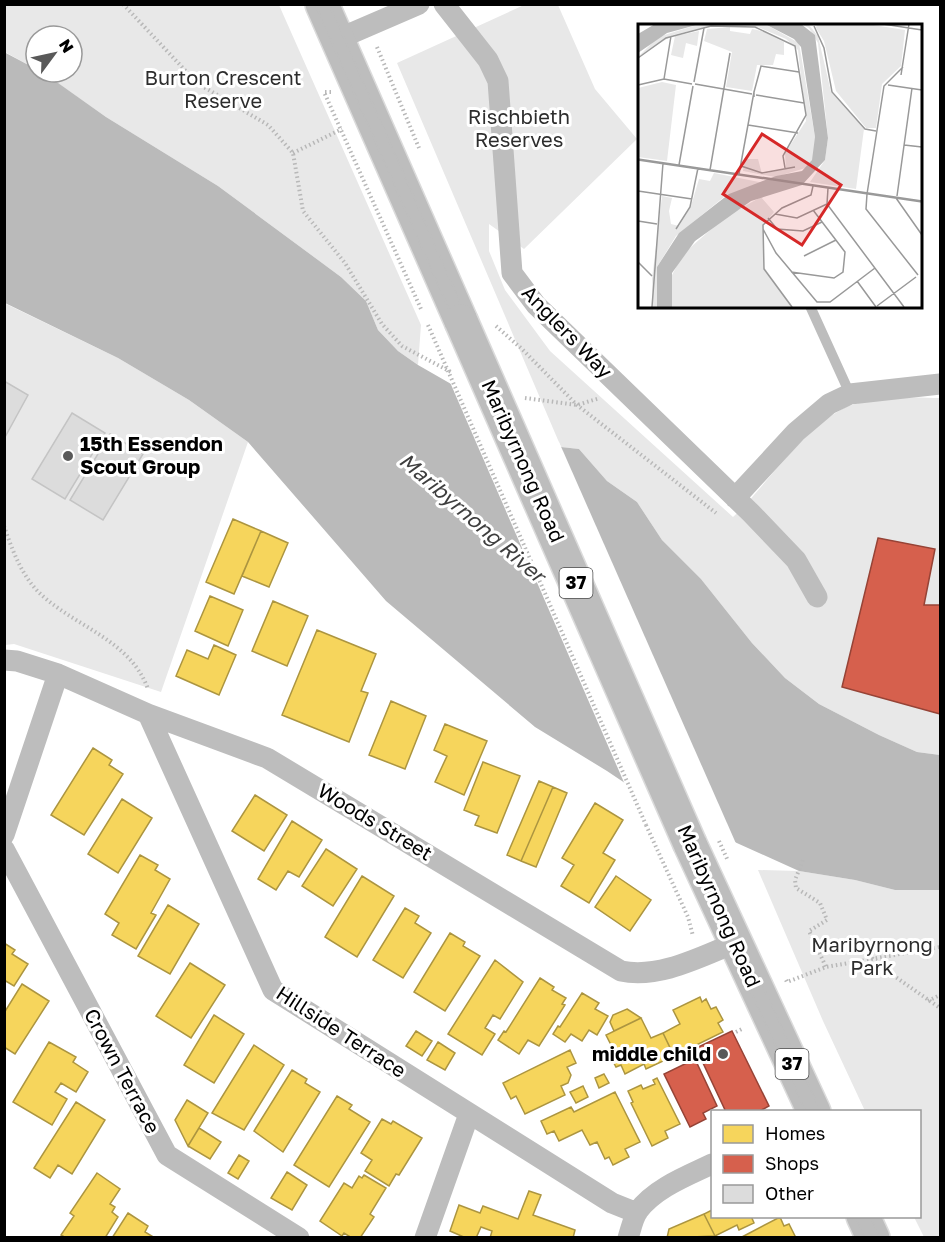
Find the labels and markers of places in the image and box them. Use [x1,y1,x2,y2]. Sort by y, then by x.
place label: 15th Essendon Scout Group [80,431,223,478]
marker: 15th Essendon Scout Group [61,449,75,463]
place label: middle child [592,1041,711,1065]
marker: middle child [716,1047,730,1061]

